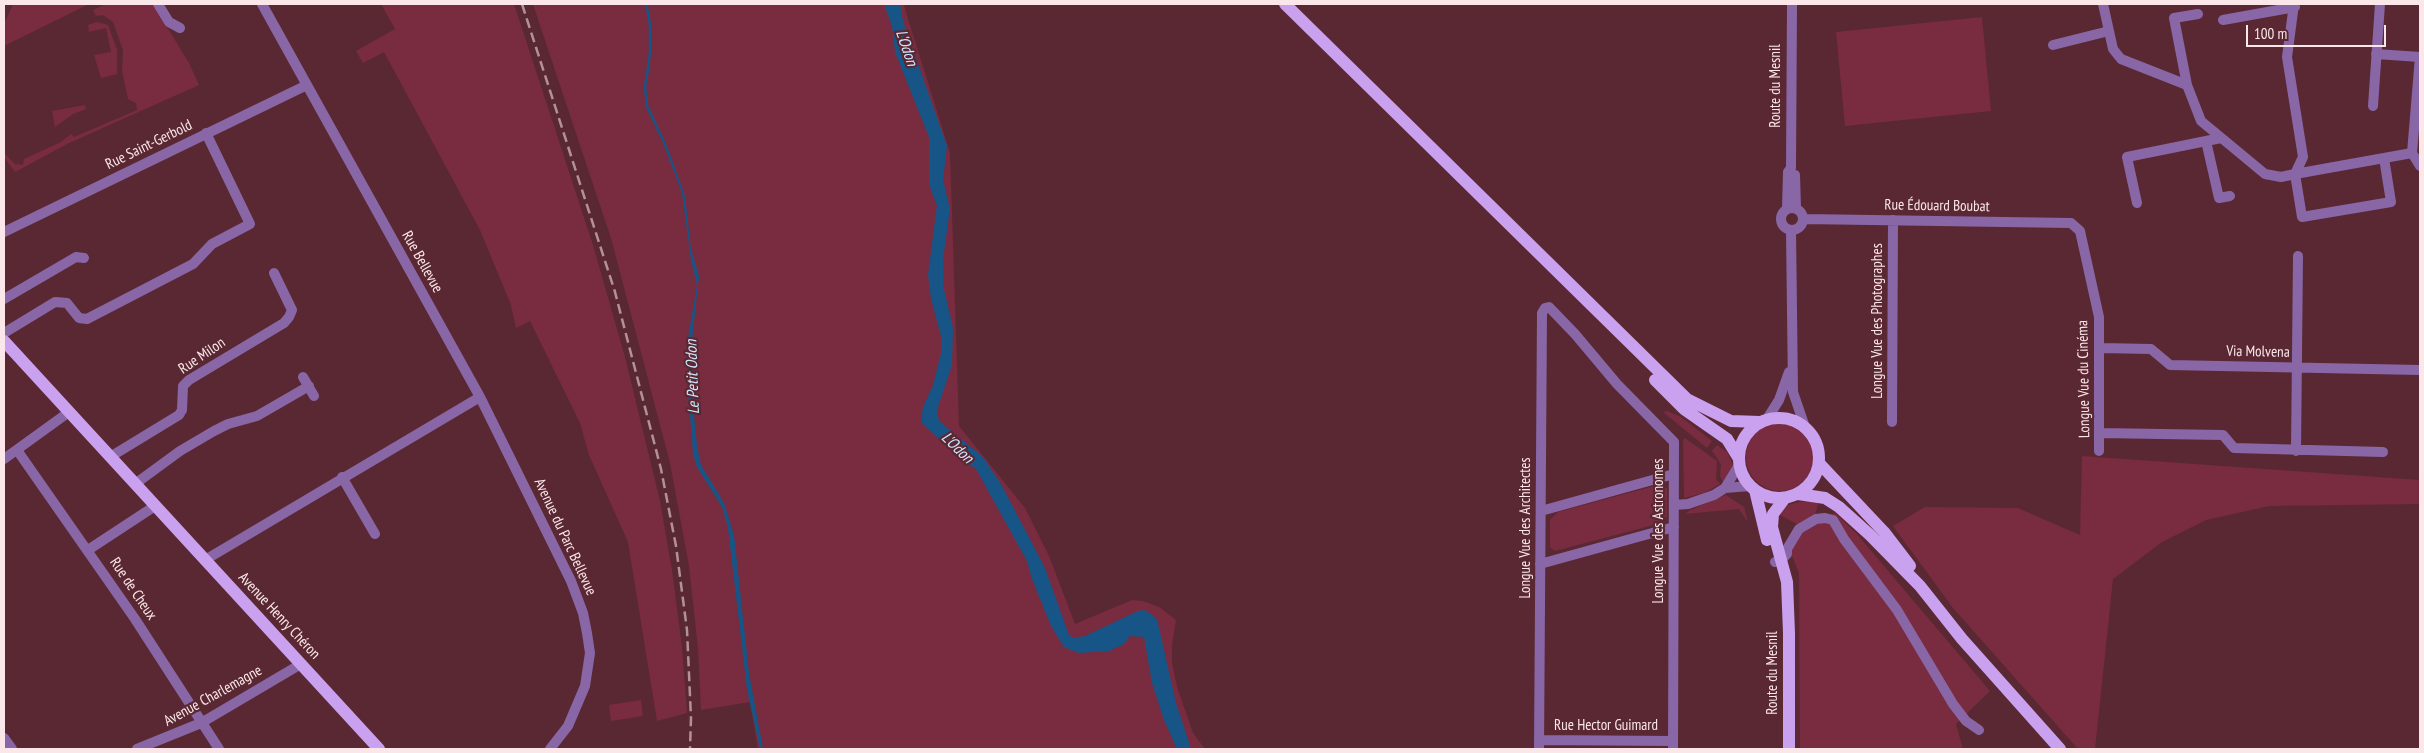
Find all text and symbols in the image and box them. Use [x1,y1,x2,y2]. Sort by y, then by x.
scale bar [2249,15,2389,47]
text: 100 m [2254,24,2287,43]
water label: L'Odon [891,27,921,69]
street label: Route du Mesnil [1767,44,1785,128]
street label: Rue Saint-Gerbold [103,116,195,174]
street label: Rue Édouard Boubat [1884,196,1990,216]
street label: Rue Bellevue [398,228,446,296]
street label: Longue Vue des Photographes [1869,243,1887,399]
street label: Longue Vue du Cinéma [2074,320,2094,438]
street label: Rue Milon [175,334,229,378]
water label: Le Petit Odon [682,339,704,415]
street label: Via Molvena [2226,342,2290,362]
water label: L'Odon [937,428,977,468]
street label: Longue Vue des Architectes [1517,457,1535,599]
street label: Longue Vue des Astronomes [1650,458,1668,604]
street label: Avenue du Parc Bellevue [530,476,600,598]
street label: Rue de Cheux [106,554,160,624]
street label: Avenue Henry Chéron [234,569,324,663]
street label: Route du Mesnil [1764,631,1782,715]
street label: Avenue Charlemagne [161,662,265,730]
street label: Rue Hector Guimard [1554,717,1658,735]

